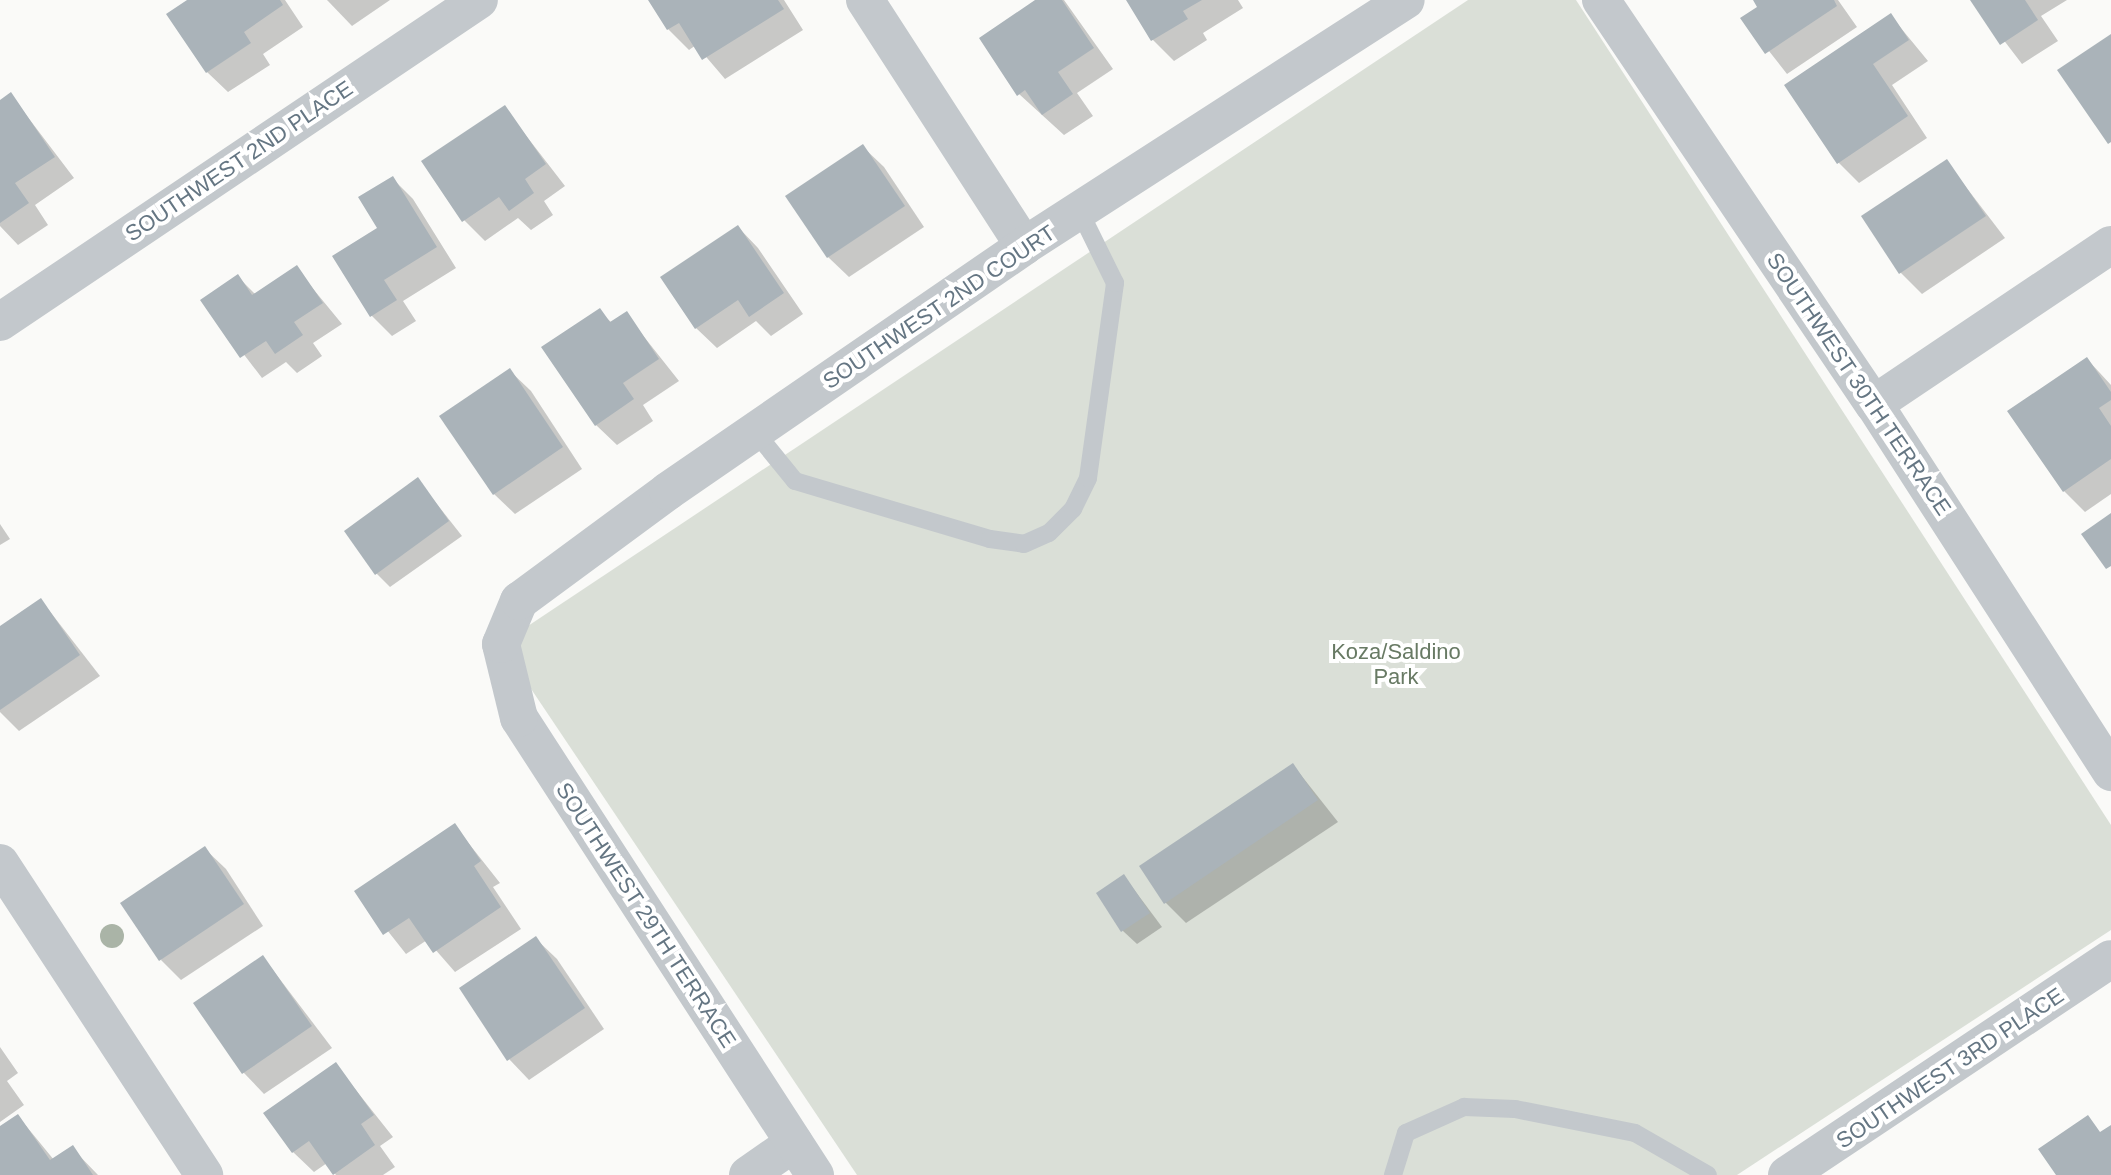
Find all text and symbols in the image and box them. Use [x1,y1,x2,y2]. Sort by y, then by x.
street label: SOUTHWEST 2ND PLACE [120,75,358,247]
street label: SOUTHWEST 2ND COURT [818,219,1060,395]
street label: SOUTHWEST 30TH TERRACE [1761,247,1957,521]
park label: Koza/Saldino Park [1331,638,1461,690]
street label: SOUTHWEST 29TH TERRACE [550,777,742,1053]
street label: SOUTHWEST 3RD PLACE [1831,982,2069,1154]

